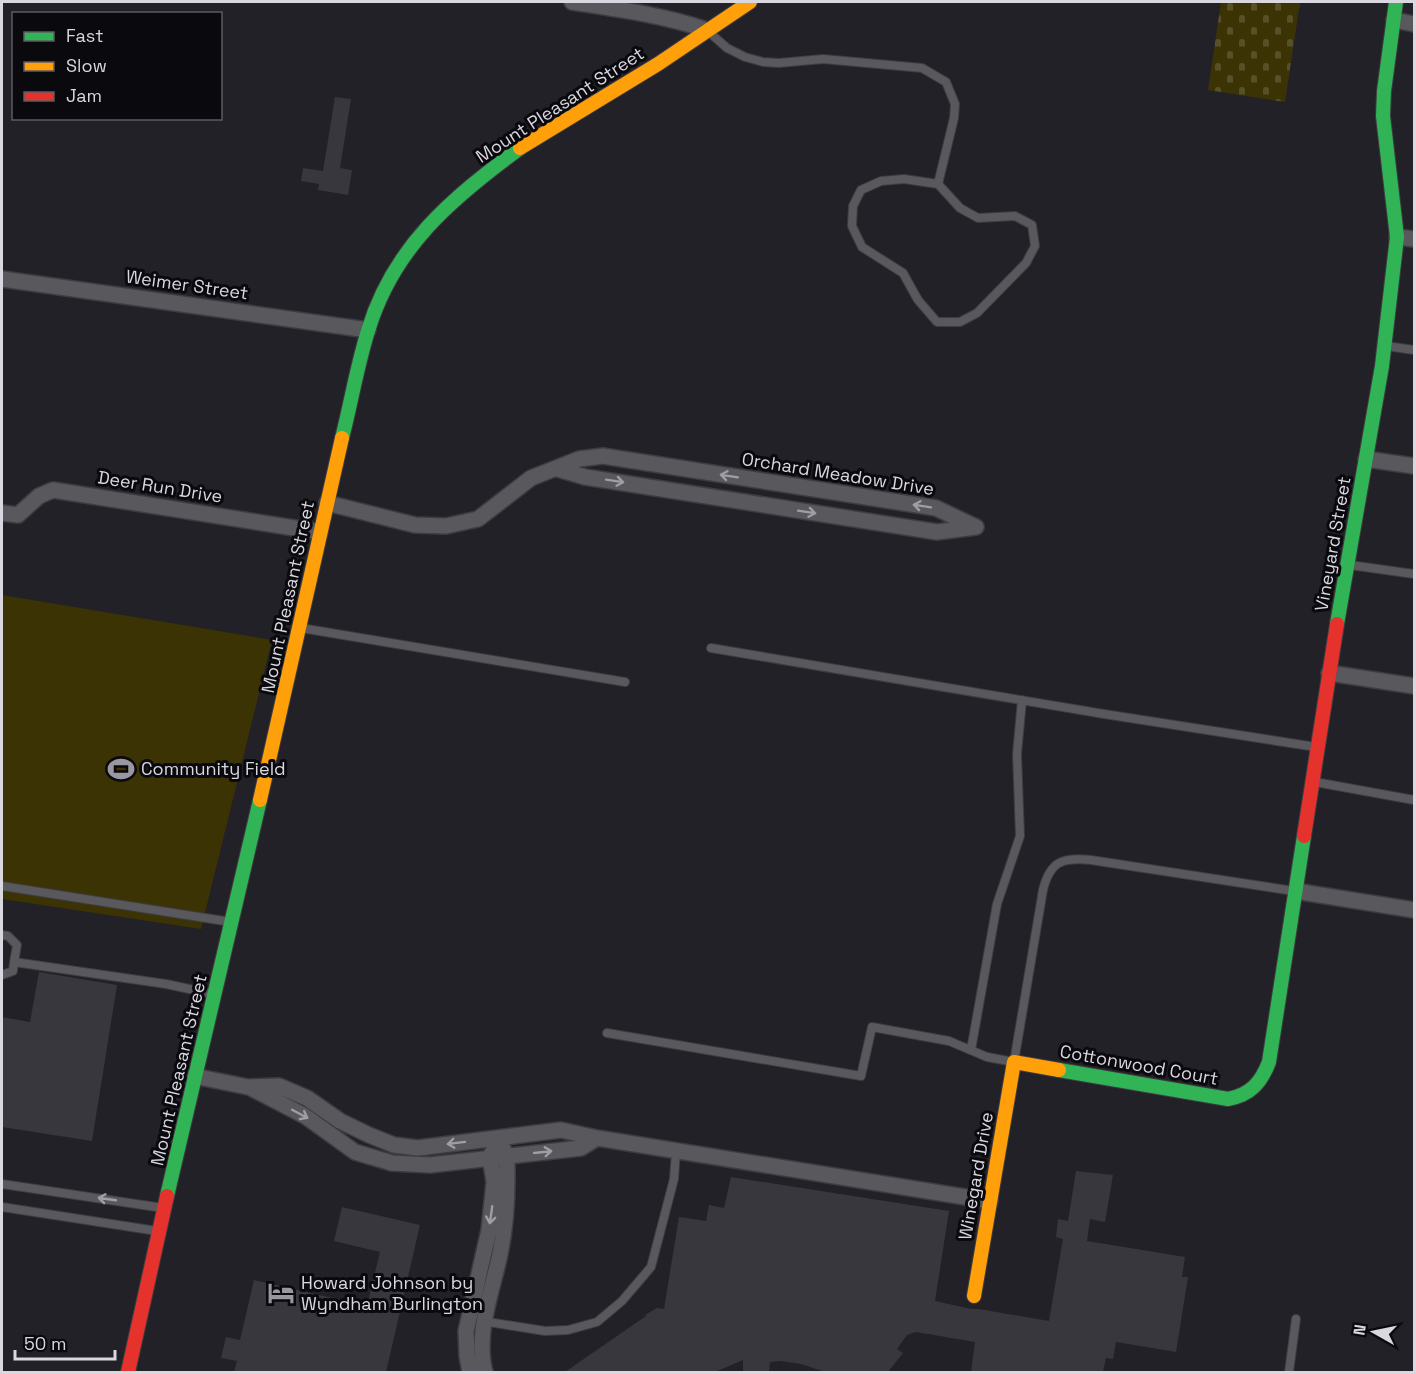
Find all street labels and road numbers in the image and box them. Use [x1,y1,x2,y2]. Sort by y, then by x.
street label: Mount Pleasant Street [471,42,648,168]
street label: Weimer Street [125,265,250,304]
street label: Orchard Meadow Drive [740,447,936,500]
street label: Deer Run Drive [96,465,224,508]
street label: Vineyard Street [1309,475,1356,613]
street label: Mount Pleasant Street [256,499,319,695]
street label: Mount Pleasant Street [145,972,212,1168]
street label: Cottonwood Court [1058,1039,1220,1090]
street label: Winegard Drive [953,1110,998,1242]

